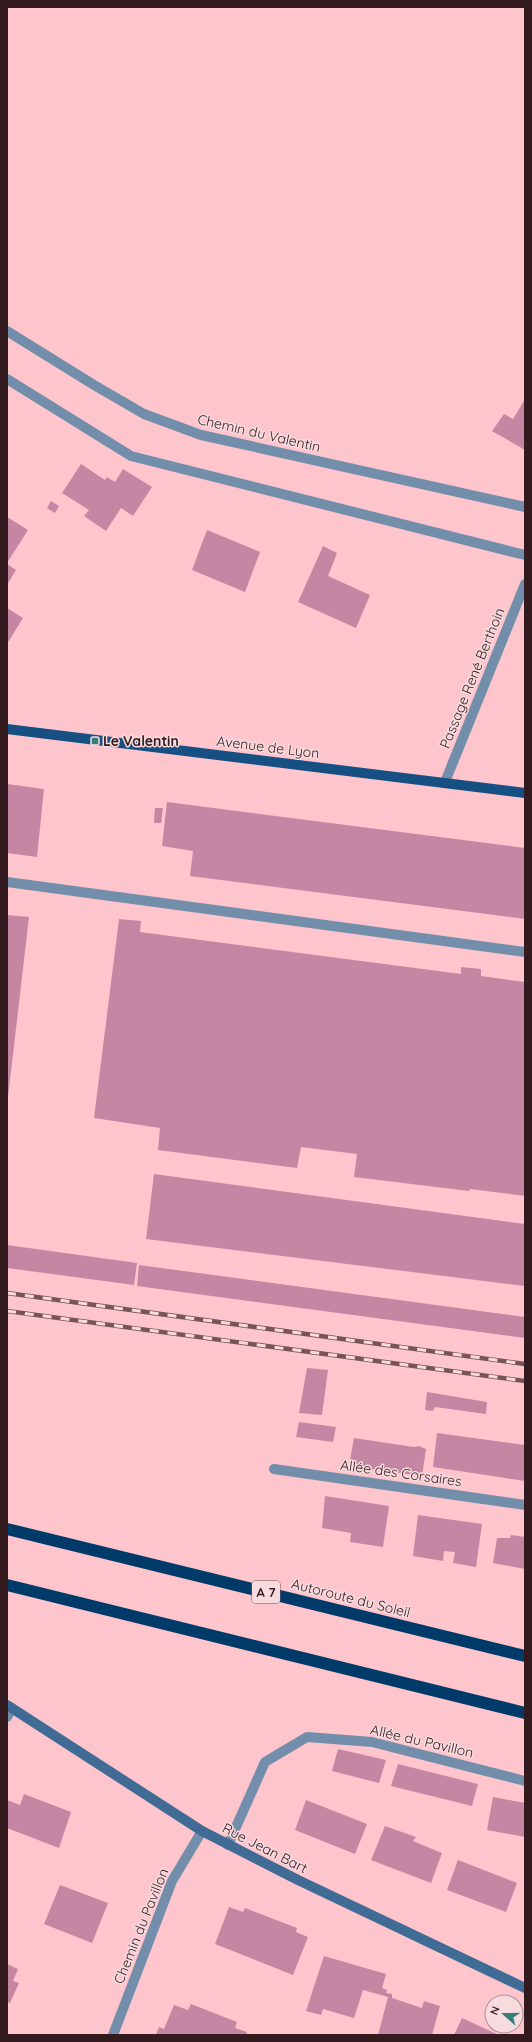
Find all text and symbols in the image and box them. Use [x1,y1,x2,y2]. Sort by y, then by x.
street label: Chemin du Valentin [196,410,322,456]
street label: Passage René Berthoin [435,605,509,751]
place label: Le Valentin [103,732,179,750]
street label: Avenue de Lyon [216,732,320,762]
marker: Le Valentin [90,736,100,746]
street label: Allée des Corsaires [339,1456,463,1490]
street label: Autoroute du Soleil [290,1575,412,1621]
road number: A 7 [252,1581,280,1603]
street label: Allée du Pavillon [369,1720,475,1762]
street label: Rue Jean Bart [219,1819,311,1877]
street label: Chemin du Pavillon [110,1866,172,1986]
north arrow [484,1994,524,2034]
text: N [487,2004,503,2017]

